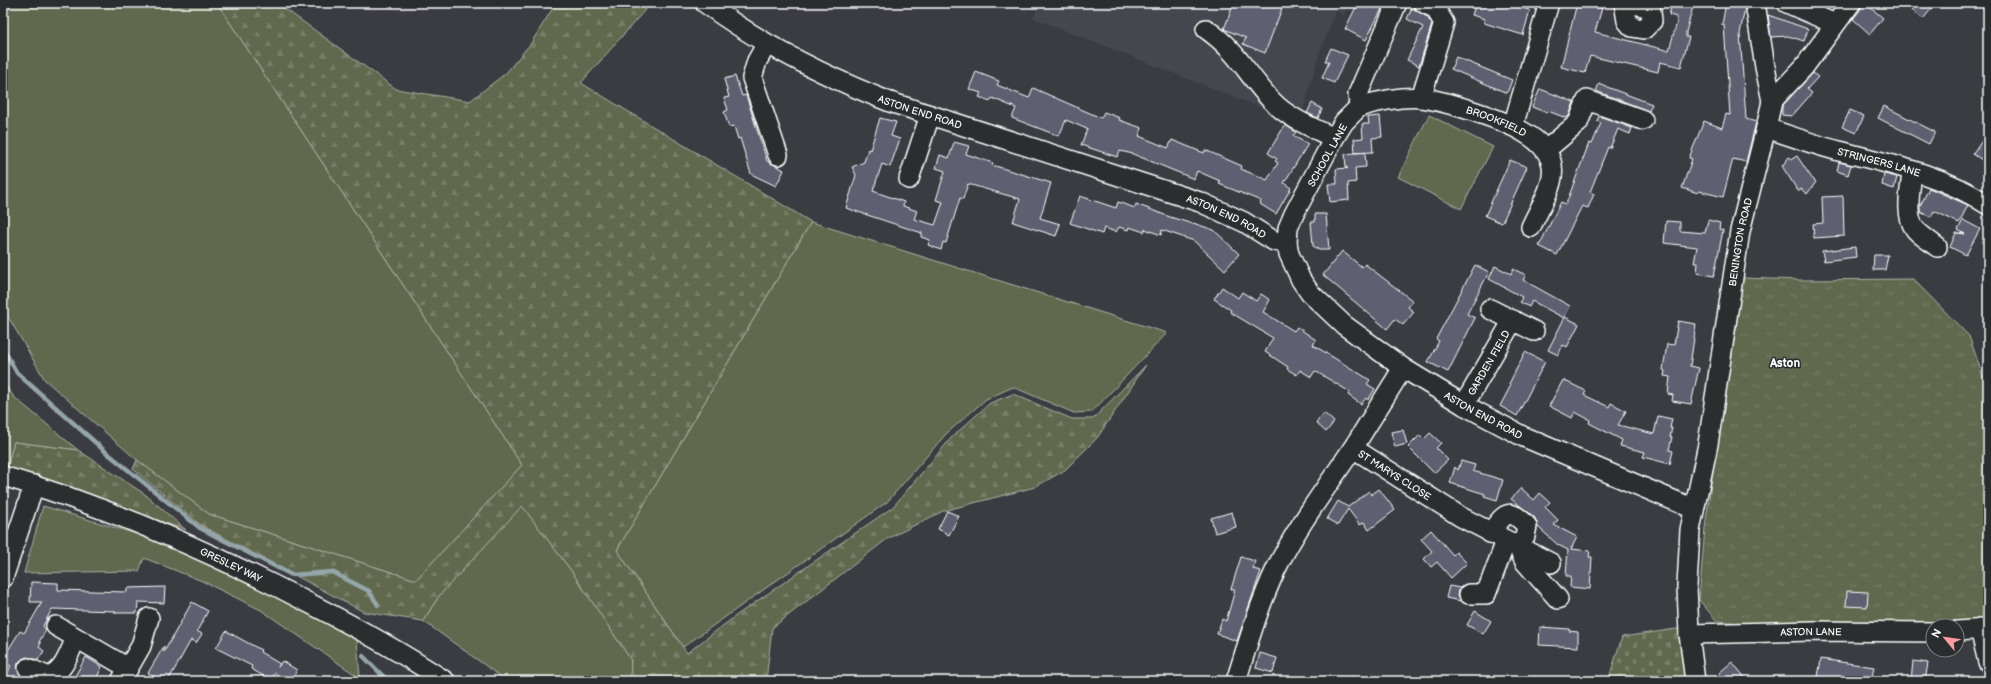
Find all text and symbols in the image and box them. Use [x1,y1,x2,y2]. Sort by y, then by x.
street label: ASTON END ROAD [876,93,963,132]
street label: BROOKFIELD [1464,104,1528,139]
street label: SCHOOL LANE [1306,122,1350,189]
street label: STRINGERS LANE [1836,146,1922,180]
street label: ASTON END ROAD [1185,193,1268,241]
street label: BENINGTON ROAD [1727,197,1755,287]
street label: GARDEN FIELD [1466,328,1513,398]
district label: Aston [1769,356,1800,371]
street label: ASTON END ROAD [1442,390,1524,442]
street label: ST MARYS CLOSE [1356,448,1433,503]
street label: GRESLEY WAY [198,546,264,585]
north arrow [1925,618,1965,658]
street label: ASTON LANE [1780,626,1842,639]
text: N [1929,627,1944,640]

